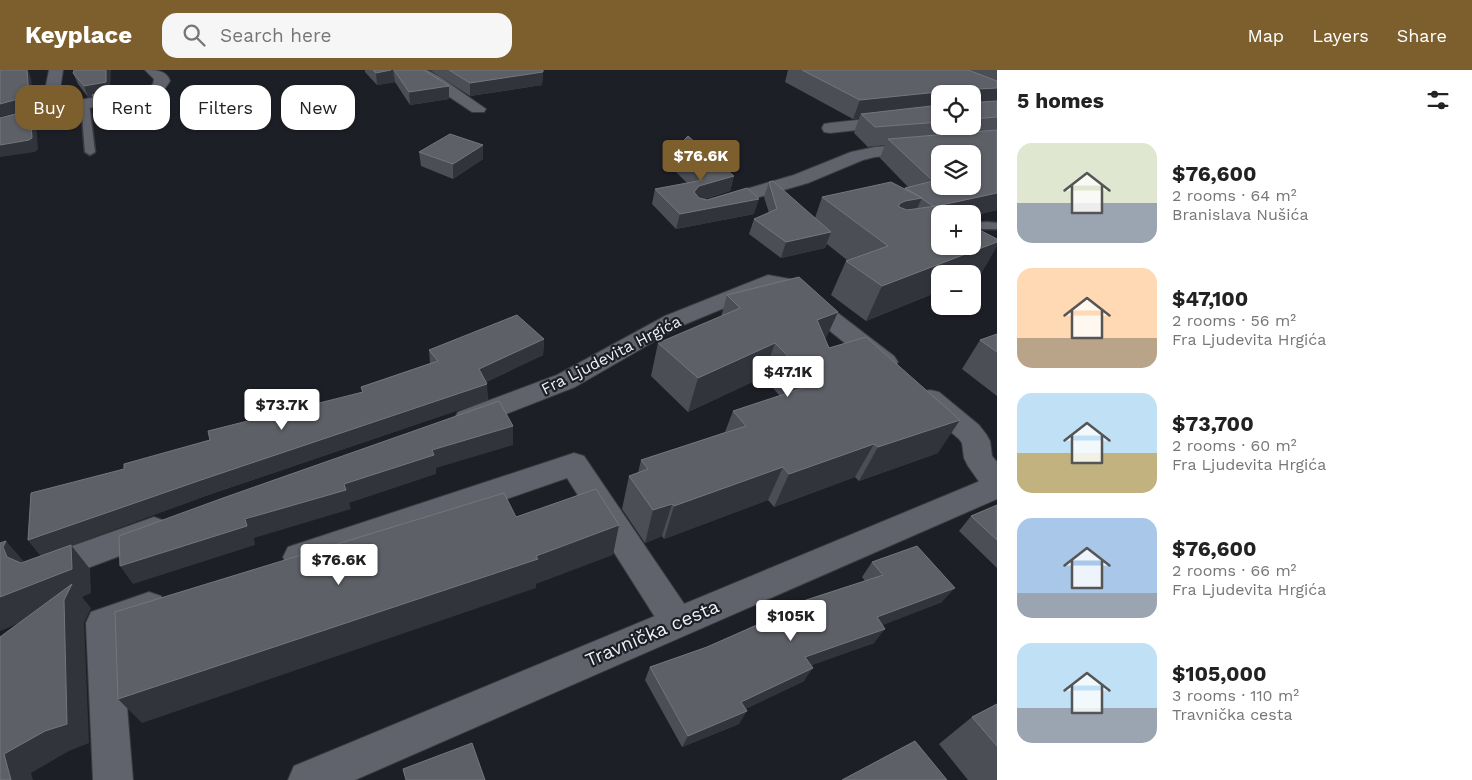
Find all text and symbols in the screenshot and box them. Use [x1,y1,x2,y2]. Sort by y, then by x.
search box [162,13,512,58]
text: Keyplace [25,21,132,49]
icon: search [180,21,208,49]
text: Search here [220,24,331,47]
text: Map [1247,25,1284,46]
text: Layers [1312,25,1369,46]
text: Share [1397,25,1447,46]
chip: Buy [15,85,83,130]
chip: Rent [93,85,170,130]
chip: Filters [180,85,271,130]
chip: New [281,85,355,130]
map controls [931,85,981,315]
button: locate [931,85,981,135]
icon: filters [1424,86,1452,114]
text: 5 homes [1017,88,1104,113]
pin: $76.6K [660,140,742,182]
button: layers [931,145,981,195]
text: $76.6K [674,146,728,165]
text: $76,600 [1172,161,1257,186]
icon: home [1057,163,1117,223]
text: 2 rooms · 64 m² [1172,186,1297,205]
button: + [931,205,981,255]
text: Branislava Nušića [1172,205,1309,224]
button: − [931,265,981,315]
text: $47,100 [1172,286,1248,311]
icon: home [1057,288,1117,348]
text: 2 rooms · 56 m² [1172,311,1296,330]
street label: Fra Ljudevita Hrgića [538,312,684,398]
text: Fra Ljudevita Hrgića [1172,330,1326,349]
pin: $47.1K [747,356,829,398]
text: $47.1K [764,362,812,381]
pin: $73.7K [241,388,323,431]
text: $73.7K [255,395,309,414]
text: $73,700 [1172,411,1254,436]
icon: home [1057,413,1117,473]
text: 2 rooms · 60 m² [1172,436,1297,455]
text: Fra Ljudevita Hrgića [1172,455,1326,474]
text: $76,600 [1172,536,1257,561]
icon: home [1057,538,1117,598]
pin: $76.6K [298,544,380,586]
text: $76.6K [312,550,366,569]
text: 2 rooms · 66 m² [1172,561,1296,580]
text: Fra Ljudevita Hrgića [1172,580,1326,599]
street label: Travnička cesta [582,594,723,672]
pin: $105K [756,600,826,642]
text: $105K [767,606,815,625]
text: $105,000 [1172,661,1267,686]
icon: home [1057,663,1117,723]
text: 3 rooms · 110 m² [1172,686,1299,705]
text: Travnička cesta [1172,705,1293,724]

